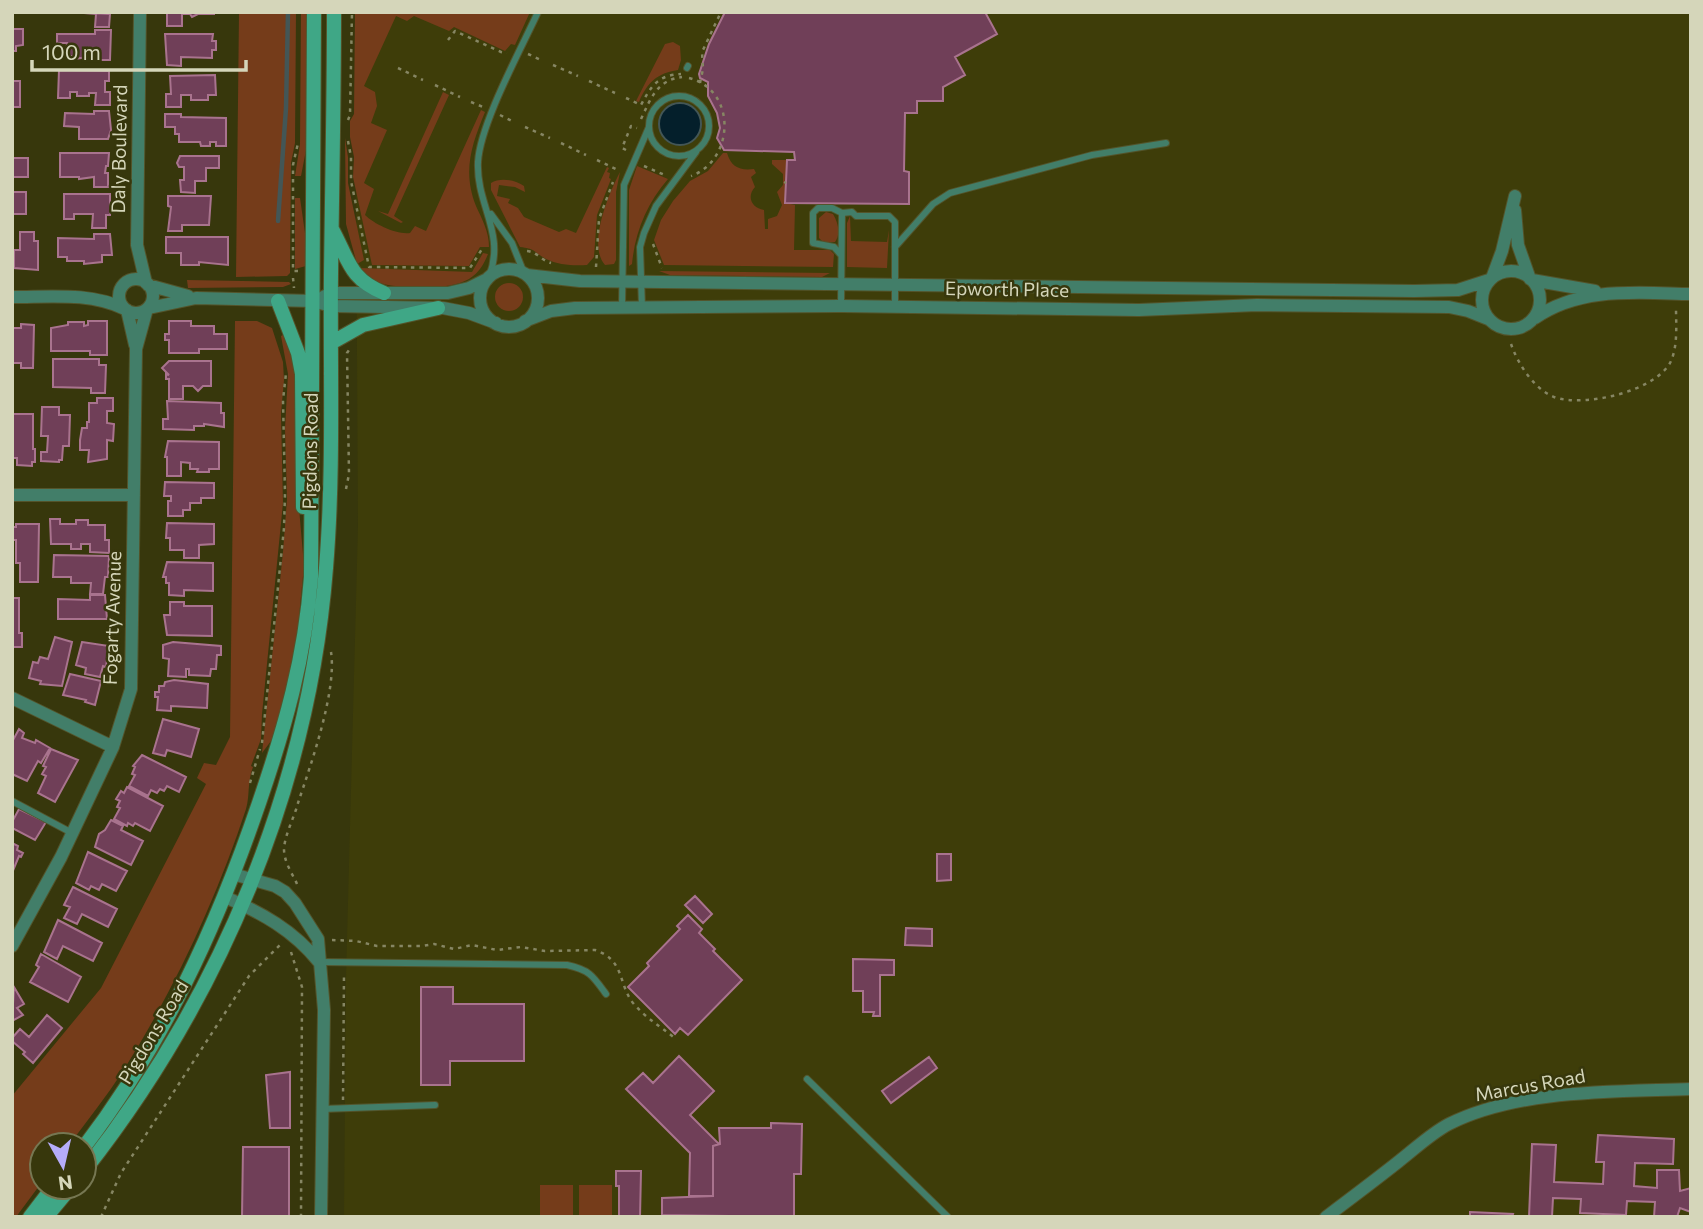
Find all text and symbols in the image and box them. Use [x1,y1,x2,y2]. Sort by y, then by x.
scale bar [32,28,245,72]
text: 100 m [42,39,101,64]
street label: Daly Boulevard [106,84,131,214]
street label: Epworth Place [945,276,1069,301]
street label: Pigdons Road [297,392,322,510]
street label: Fogarty Avenue [98,551,125,685]
street label: Pigdons Road [113,976,193,1088]
street label: Marcus Road [1473,1063,1587,1106]
north arrow [28,1131,98,1201]
text: N [57,1171,74,1196]

